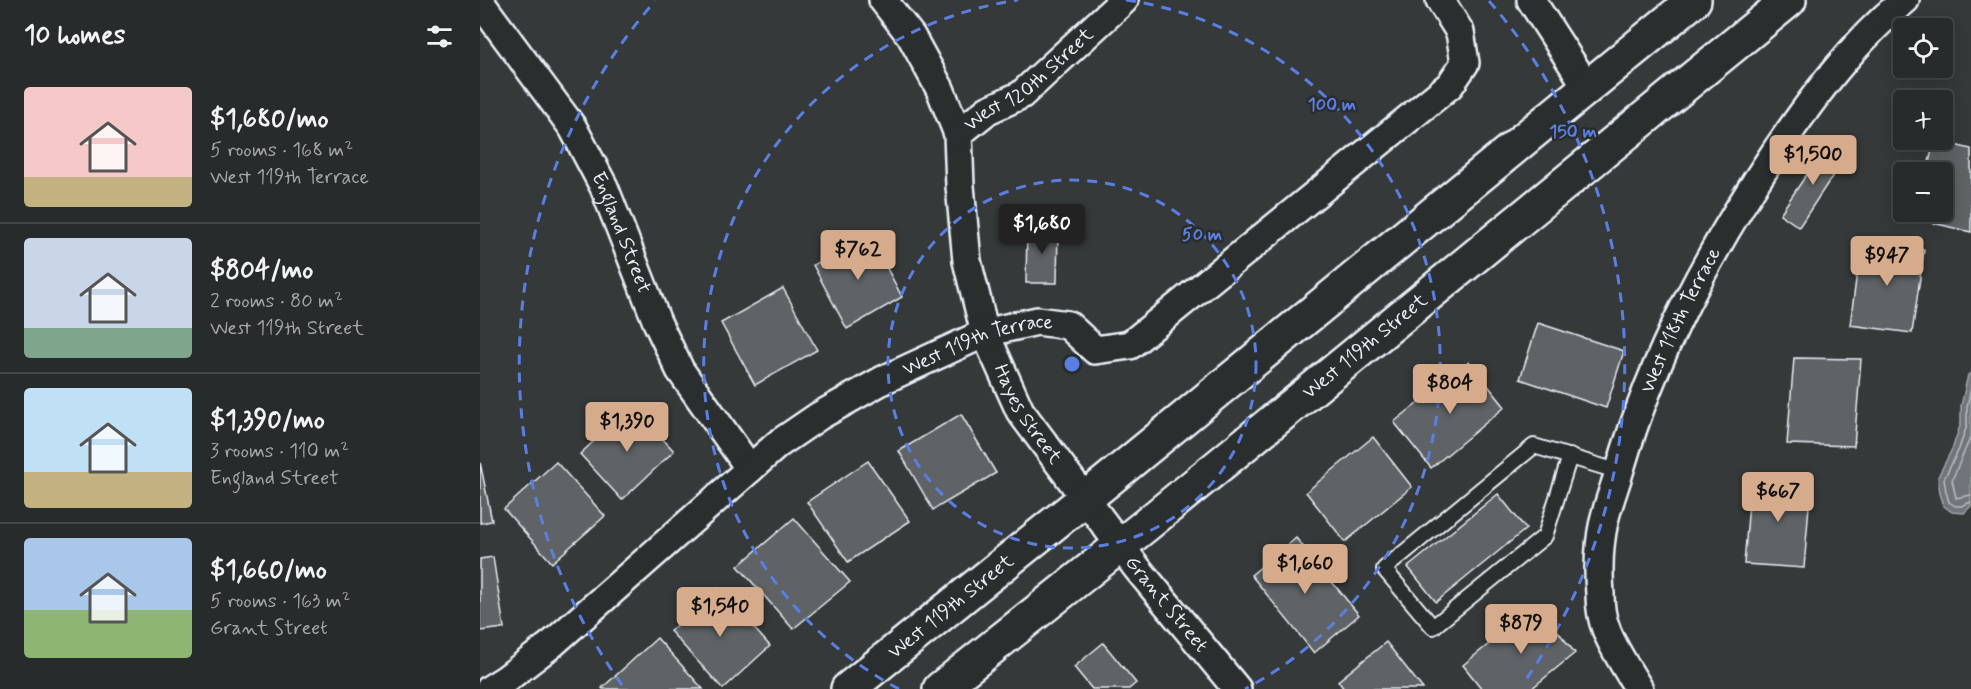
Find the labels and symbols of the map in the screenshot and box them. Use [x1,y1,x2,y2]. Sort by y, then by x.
street label: West 120th Street [958,21,1100,138]
text: 100 m [1308,93,1356,117]
text: 150 m [1549,120,1597,144]
pin: $1,500 [1764,135,1862,186]
street label: England Street [585,167,658,297]
pin: $1,680 [993,204,1091,255]
text: 50 m [1182,223,1222,247]
pin: $762 [822,230,894,281]
pin: $947 [1851,236,1923,287]
street label: West 118th Terrace [1634,242,1727,397]
street label: West 119th Street [1297,287,1433,405]
street label: West 119th Terrace [898,307,1055,383]
centre of rings [1062,354,1082,374]
street label: Hayes Street [987,360,1069,470]
pin: $804 [1414,364,1486,415]
pin: $1,390 [578,402,676,453]
pin: $667 [1742,472,1814,523]
pin: $1,660 [1256,544,1354,595]
street label: West 119th Street [882,547,1020,665]
street label: Grant Street [1119,550,1215,658]
pin: $1,540 [671,587,769,638]
pin: $879 [1485,604,1557,655]

